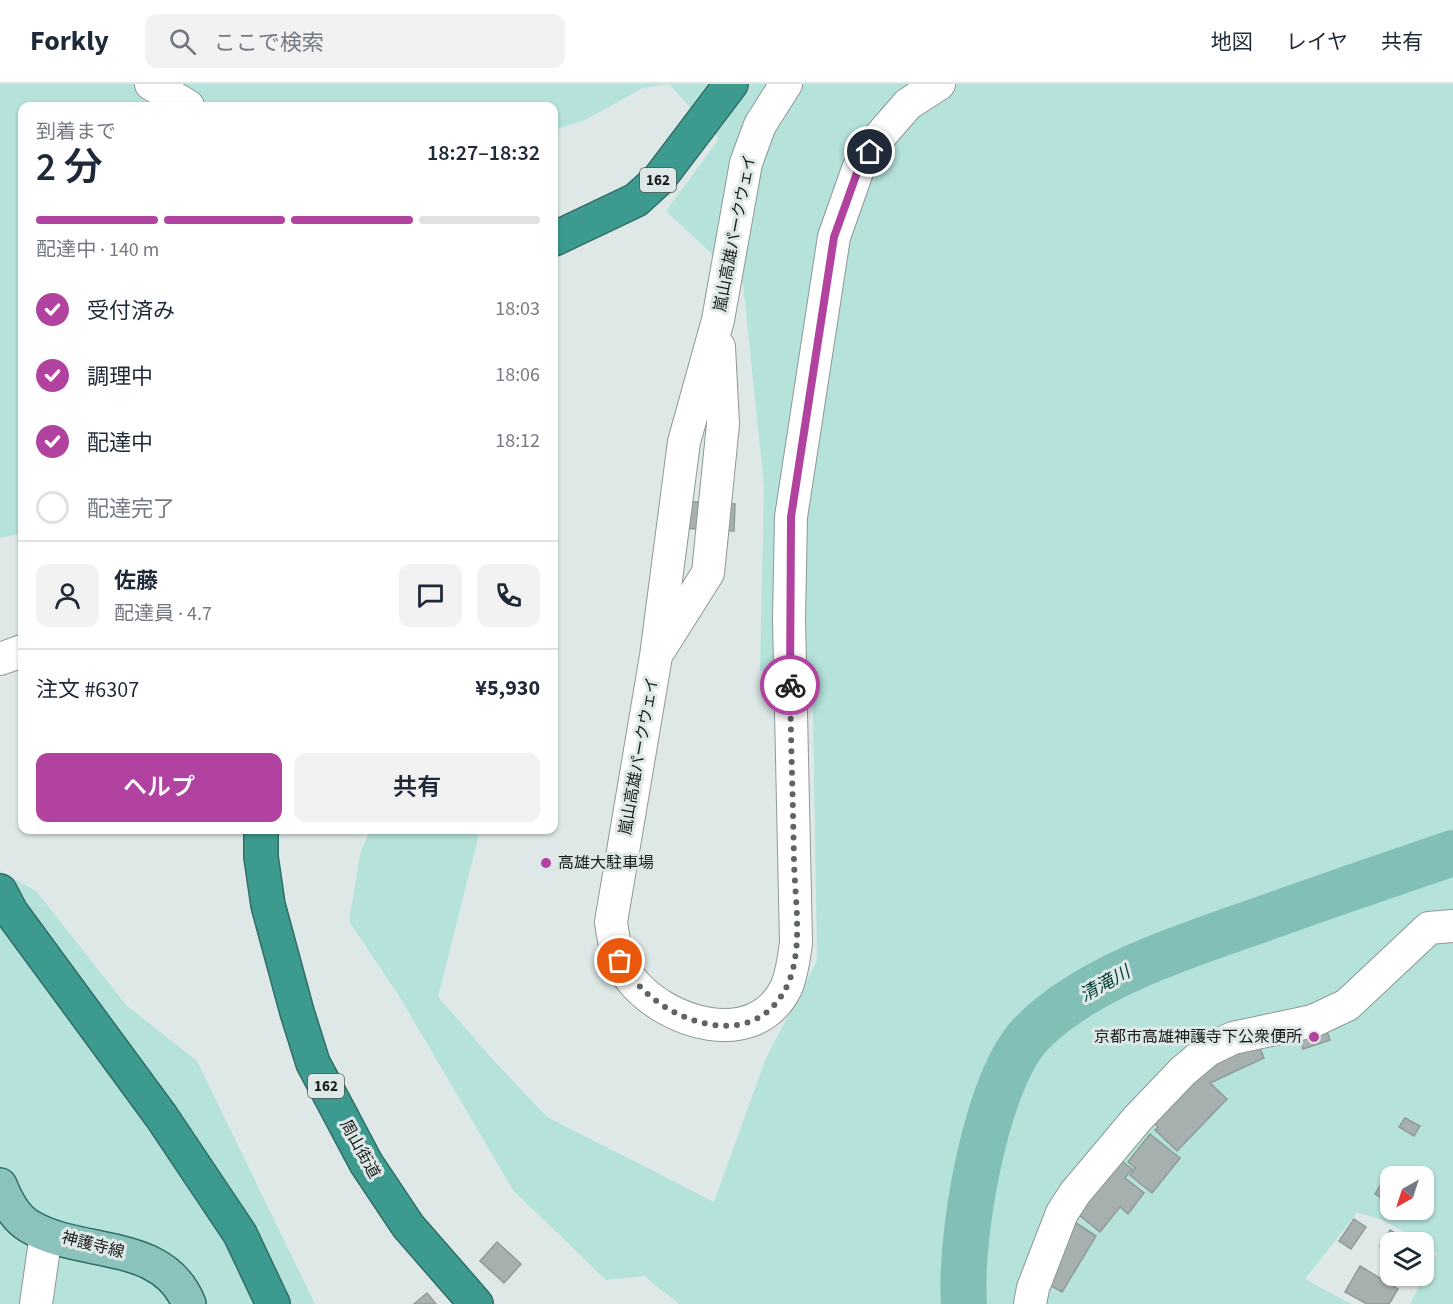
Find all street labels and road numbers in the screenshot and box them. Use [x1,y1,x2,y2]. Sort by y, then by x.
street label: 嵐山高雄パークウェイ [709,152,761,314]
road number: 162 [640,168,676,192]
street label: 嵐山高雄パークウェイ [614,675,664,837]
road number: 162 [308,1074,344,1098]
street label: 周山街道 [335,1116,385,1182]
street label: 神護寺線 [59,1227,127,1263]

